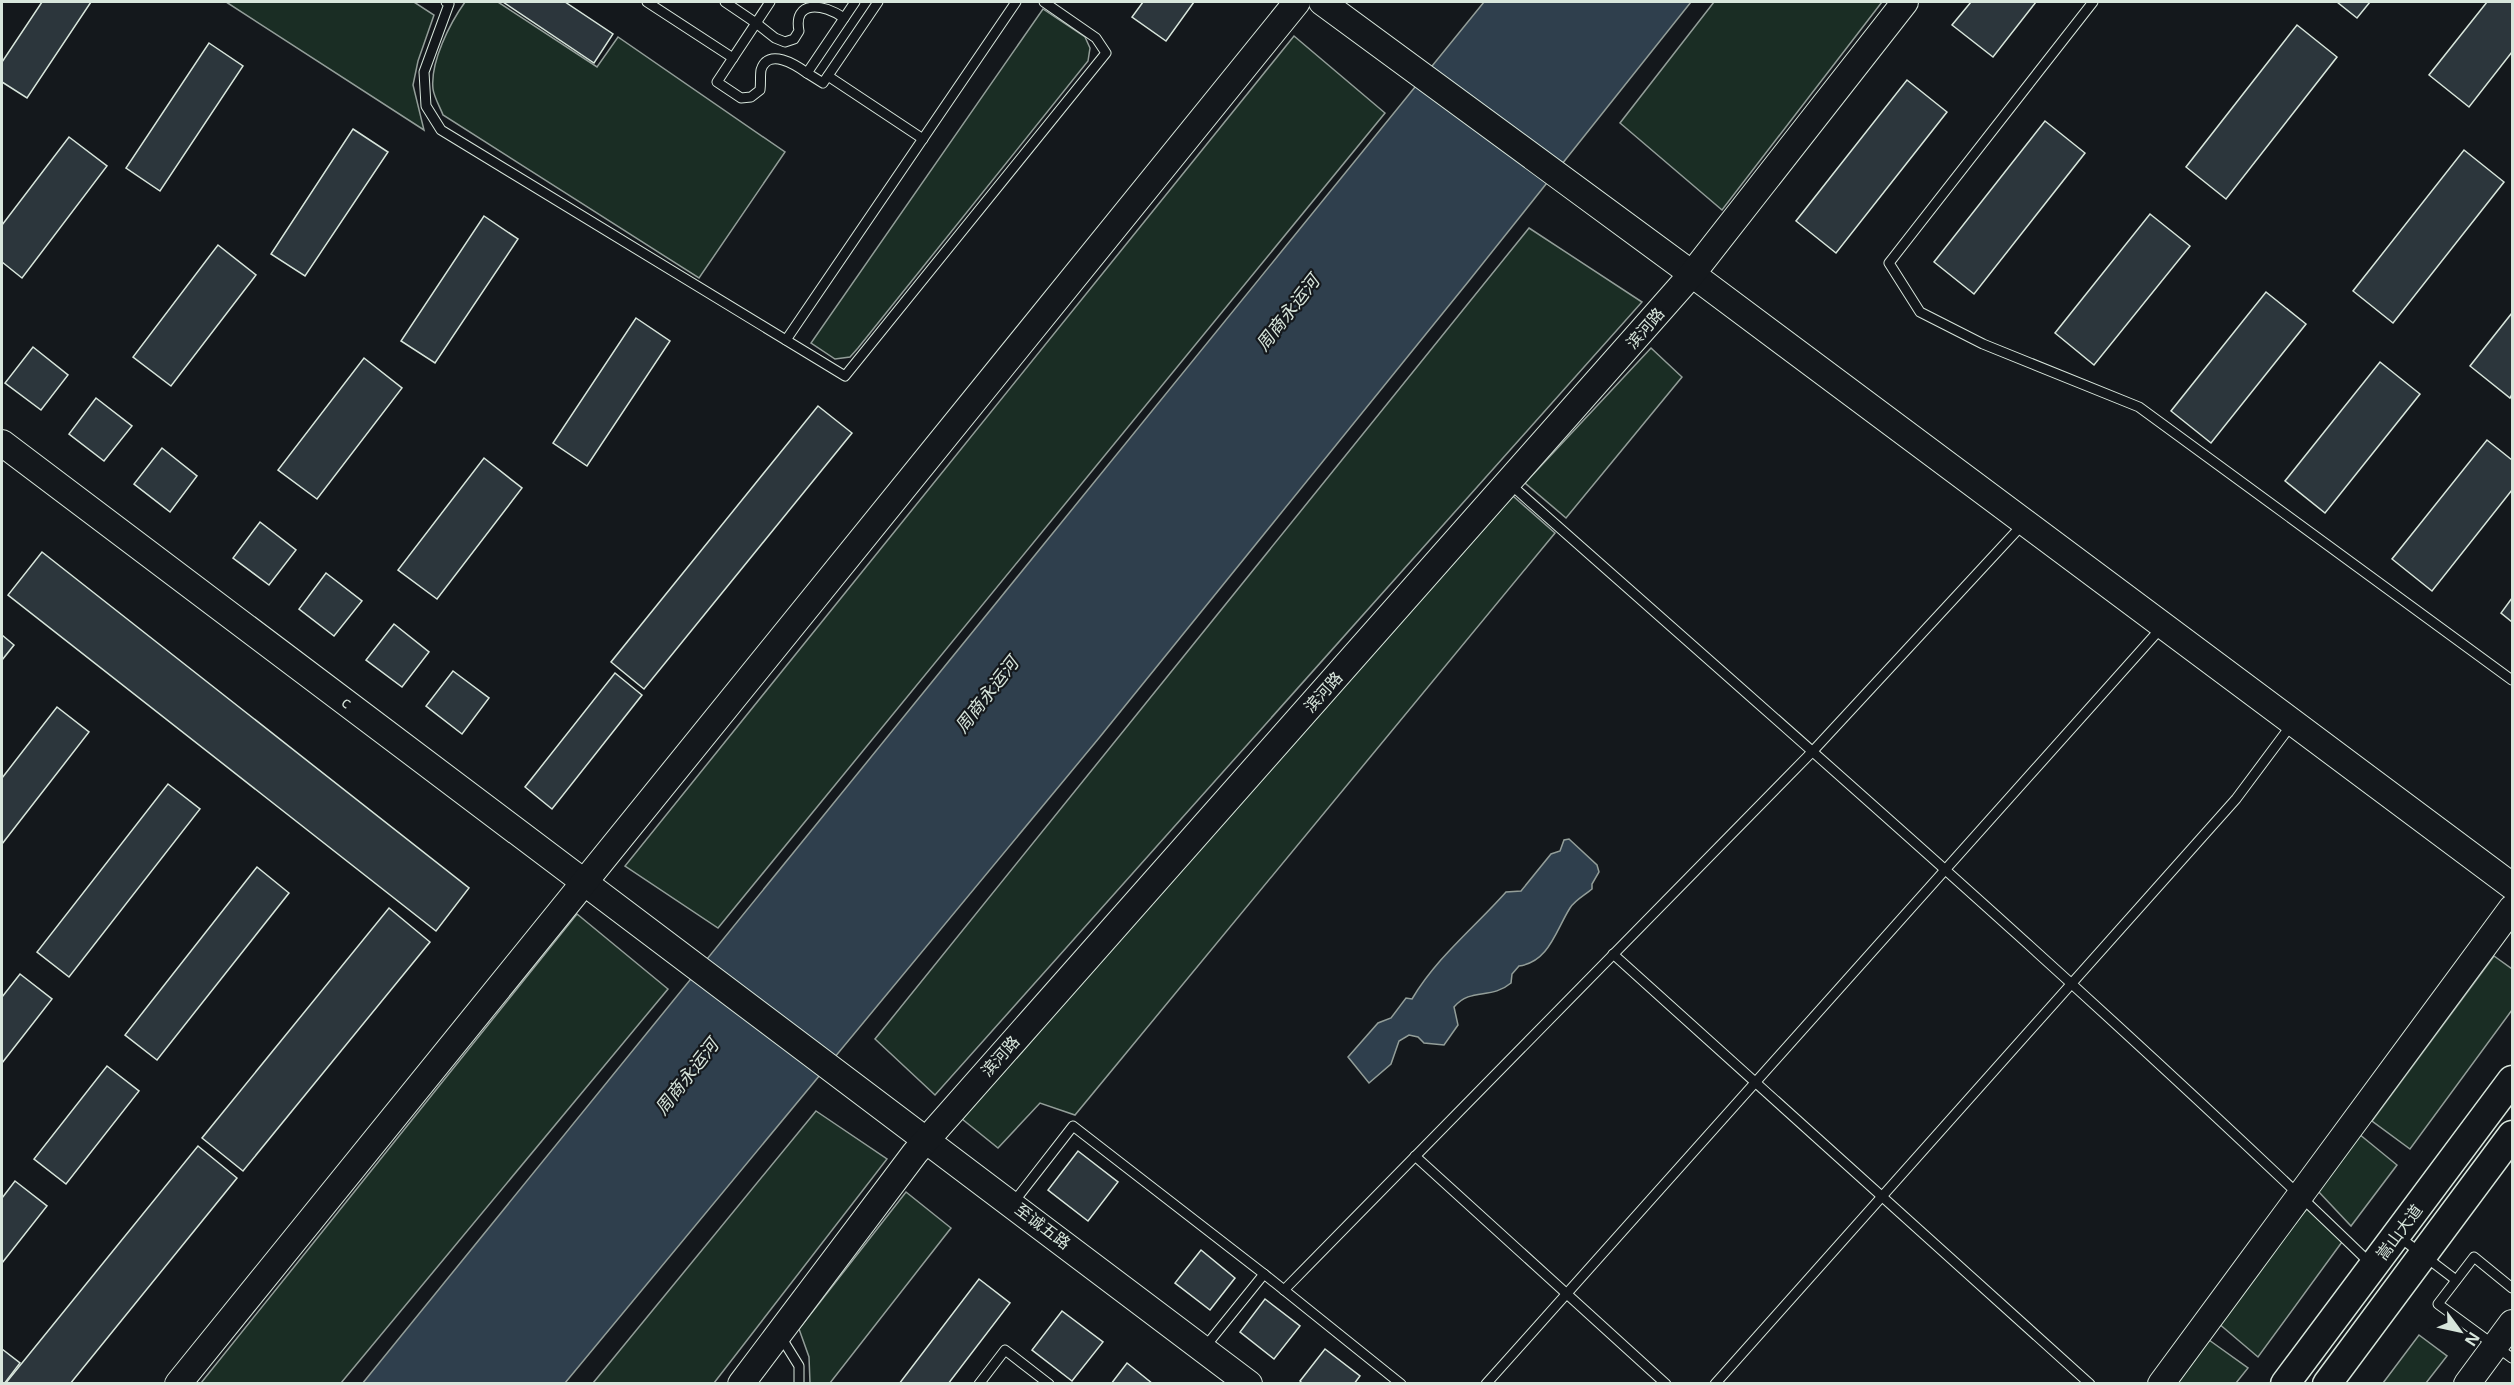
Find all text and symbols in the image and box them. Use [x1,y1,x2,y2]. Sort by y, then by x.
water label: 周商永运河 [1250,267,1326,355]
street label: 滨河路 [1621,303,1669,353]
water label: 周商永运河 [949,649,1025,737]
street label: 滨河路 [1299,667,1347,717]
street label: c [337,691,357,713]
water label: 周商永运河 [649,1031,725,1119]
street label: 滨河路 [976,1031,1024,1081]
street label: 至诚五路 [1011,1198,1075,1254]
street label: 嵩山大道 [2371,1200,2427,1264]
north arrow [2430,1301,2490,1361]
text: N [2460,1328,2485,1351]

